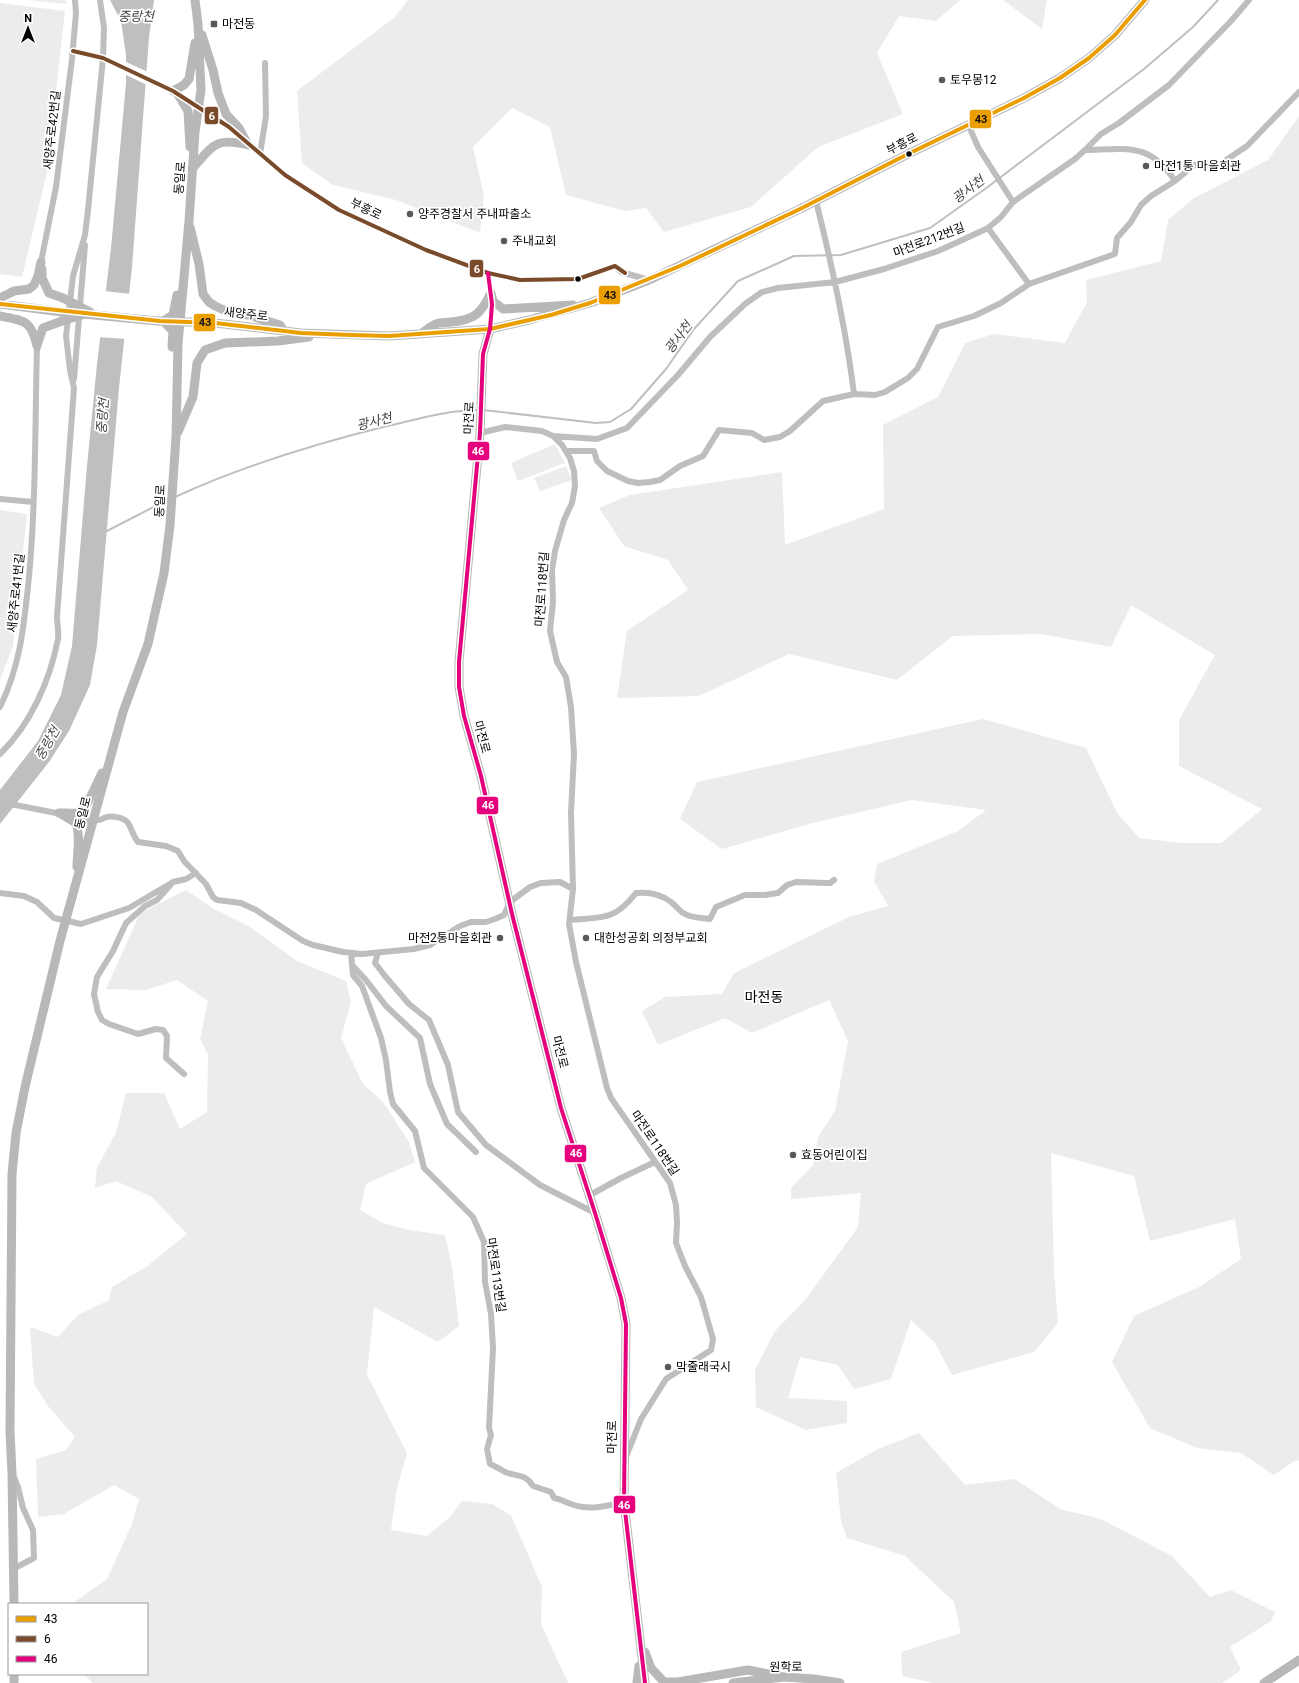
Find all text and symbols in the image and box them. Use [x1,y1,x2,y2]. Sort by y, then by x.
north arrow [8,8,48,48]
water label: 중랑천 [118,9,155,24]
text: N [24,12,32,25]
place label: 마전동 [222,17,255,31]
marker: 마전동 [209,19,219,29]
place label: 토우몽12 [950,73,997,87]
marker: 토우몽12 [937,75,947,85]
street label: 새양주로42번길 [41,90,63,170]
line badge: 6 [204,106,219,125]
line badge: 43 [969,109,992,129]
text: 6 [209,110,215,123]
text: 43 [975,113,987,126]
street label: 부흥로 [884,130,920,158]
unlabelled marker [904,149,914,159]
place label: 마전1통 마을회관 [1154,159,1241,173]
street label: 동일로 [172,161,188,195]
marker: 마전1통 마을회관 [1141,161,1151,171]
water label: 광사천 [949,172,988,206]
street label: 부흥로 [348,195,384,223]
place label: 양주경찰서 주내파출소 [418,207,531,221]
marker: 양주경찰서 주내파출소 [405,209,415,219]
street label: 마전로212번길 [891,220,967,260]
place label: 주내교회 [512,234,556,248]
marker: 주내교회 [499,236,509,246]
line badge: 6 [469,259,484,278]
text: 6 [474,263,480,276]
unlabelled marker [573,274,583,284]
line badge: 43 [598,285,621,305]
text: 43 [604,289,616,302]
street label: 새양주로 [223,305,269,323]
line badge: 43 [193,313,216,332]
text: 43 [199,316,211,329]
water label: 광사천 [662,318,696,356]
water label: 중랑천 [94,397,111,434]
street label: 마전로 [461,401,477,435]
water label: 광사천 [355,410,394,433]
line badge: 46 [467,441,490,461]
text: 46 [472,445,484,458]
street label: 동일로 [152,484,168,518]
street label: 마전로118번길 [532,551,552,627]
street label: 새양주로41번길 [5,553,27,633]
street label: 마전로 [471,719,493,755]
water label: 중랑천 [32,723,63,763]
street label: 동일로 [72,795,94,831]
line badge: 46 [476,796,499,815]
text: 46 [482,799,494,812]
place label: 마전2통마을회관 [408,931,492,945]
place label: 대한성공회 의정부교회 [594,931,707,945]
marker: 마전2통마을회관 [495,933,505,943]
marker: 대한성공회 의정부교회 [581,933,591,943]
district label: 마전동 [745,989,783,1005]
street label: 마전로 [549,1034,571,1070]
street label: 마전로118번길 [628,1108,682,1178]
line badge: 46 [564,1144,587,1163]
text: 46 [570,1147,582,1160]
place label: 효동어린이집 [801,1148,867,1162]
marker: 효동어린이집 [788,1150,798,1160]
street label: 마전로113번길 [484,1237,508,1313]
place label: 막줄래국시 [676,1360,731,1374]
marker: 막줄래국시 [663,1362,673,1372]
street label: 마전로 [605,1420,619,1454]
line badge: 46 [613,1495,636,1514]
text: 46 [618,1499,630,1512]
legend [8,1603,148,1675]
text: 43 [44,1612,58,1626]
text: 6 [44,1632,51,1646]
text: 46 [44,1652,58,1666]
street label: 원학로 [769,1660,803,1674]

